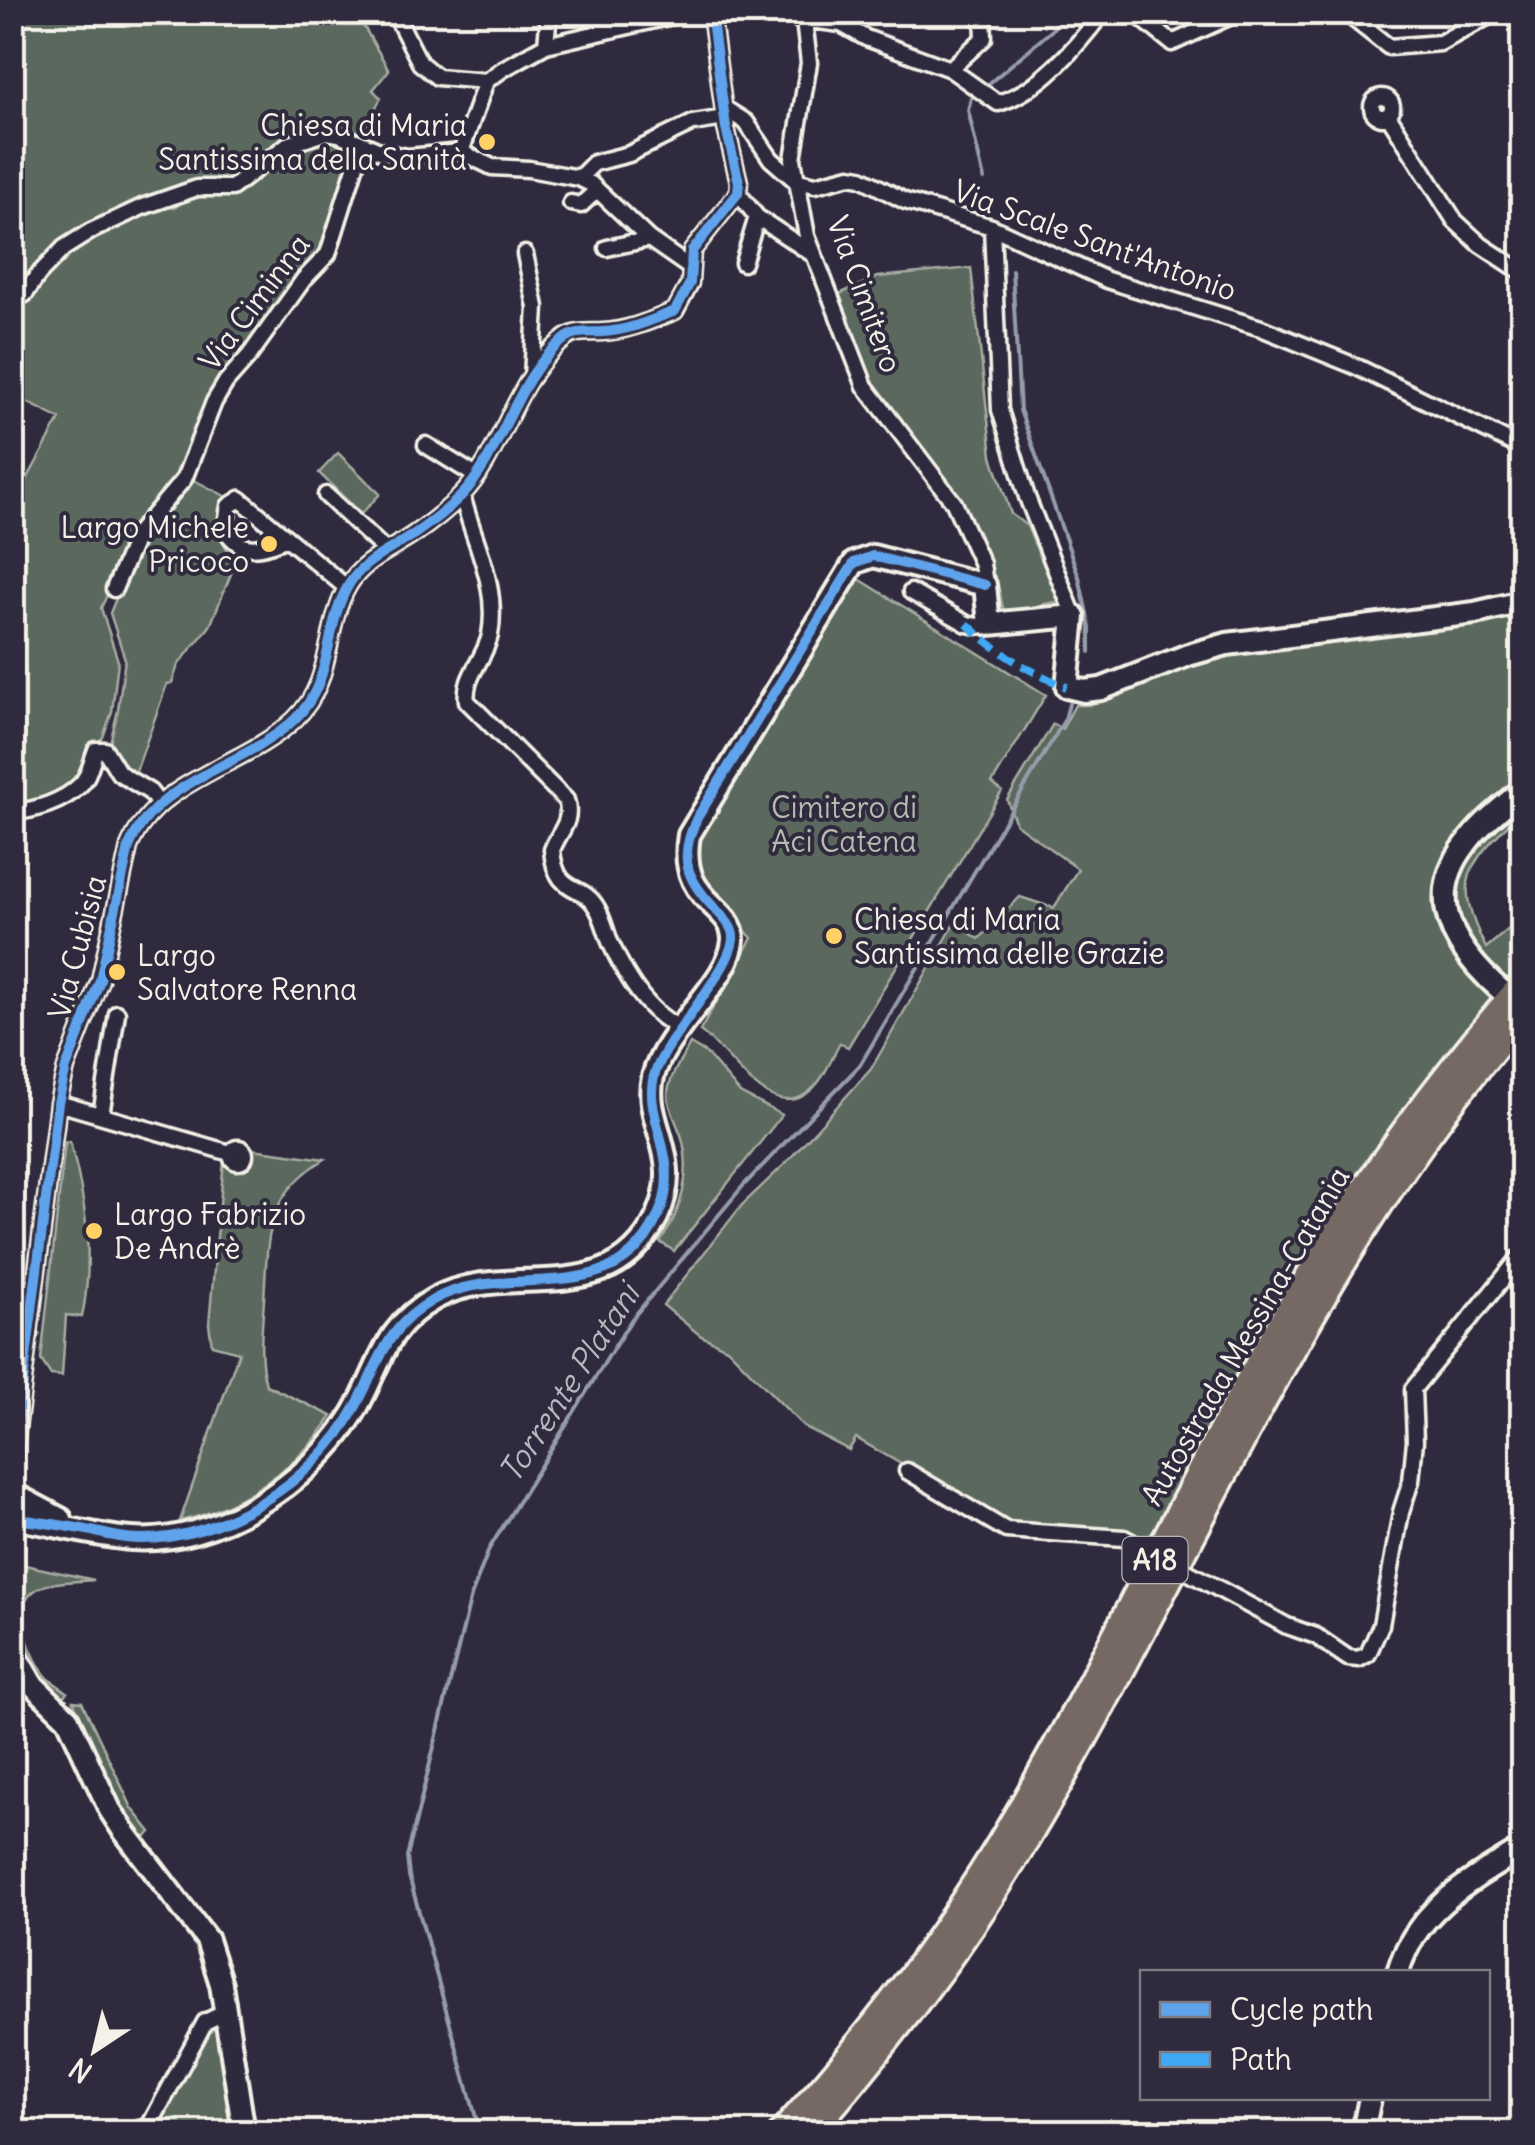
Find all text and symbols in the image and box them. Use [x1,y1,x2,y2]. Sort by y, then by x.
place label: Chiesa di Maria Santissima della Sanità [158,106,467,178]
marker: Chiesa di Maria Santissima della Sanità [476,131,498,153]
street label: Via Scale Sant'Antonio [948,171,1242,309]
street label: Via Cimitero [819,210,911,378]
street label: Via Ciminna [190,226,318,378]
place label: Largo Michele Pricoco [61,508,249,580]
marker: Largo Michele Pricoco [258,533,280,555]
park label: Cimitero di Aci Catena [771,788,917,860]
street label: Via Cubisia [40,871,114,1023]
place label: Chiesa di Maria Santissima delle Grazie [854,900,1165,972]
marker: Chiesa di Maria Santissima delle Grazie [823,925,845,947]
place label: Largo Salvatore Renna [137,936,357,1008]
marker: Largo Salvatore Renna [106,961,128,983]
street label: Autostrada Messina-Catania [1132,1160,1358,1512]
place label: Largo Fabrizio De Andrè [114,1195,306,1267]
marker: Largo Fabrizio De Andrè [83,1220,105,1242]
water label: Torrente Platani [490,1273,650,1490]
road number: A18 [1122,1537,1188,1583]
legend [1140,1970,1490,2100]
text: Cycle path [1230,1990,1373,2028]
north arrow [45,2000,145,2100]
text: Path [1230,2040,1292,2078]
text: N [62,2050,99,2091]

